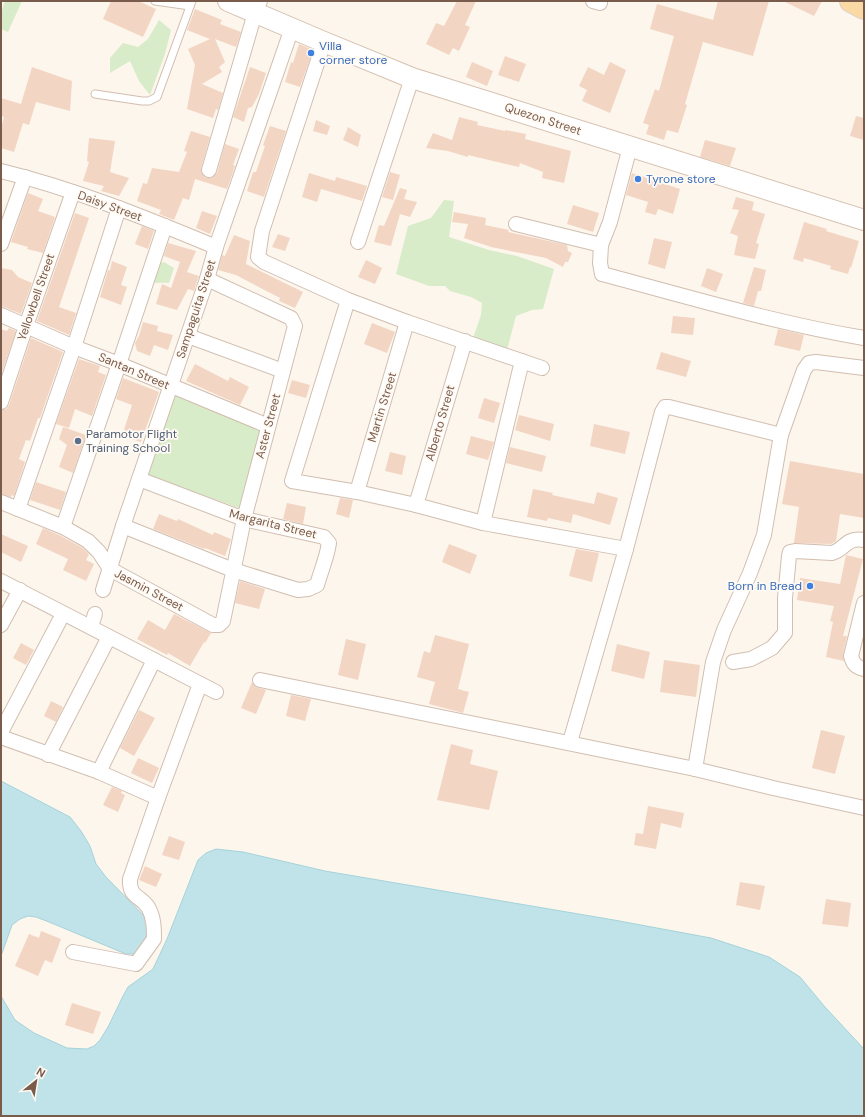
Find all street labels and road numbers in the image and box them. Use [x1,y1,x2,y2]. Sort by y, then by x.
street label: Quezon Street [503,99,584,139]
street label: Daisy Street [76,187,145,225]
street label: Yellowbell Street [14,251,58,343]
street label: Sampaguita Street [172,257,220,361]
street label: Santan Street [96,349,172,393]
street label: Martin Street [364,370,400,444]
street label: Alberto Street [422,383,459,463]
street label: Aster Street [252,391,284,460]
street label: Margarita Street [227,505,319,543]
street label: Jasmin Street [112,565,187,615]

